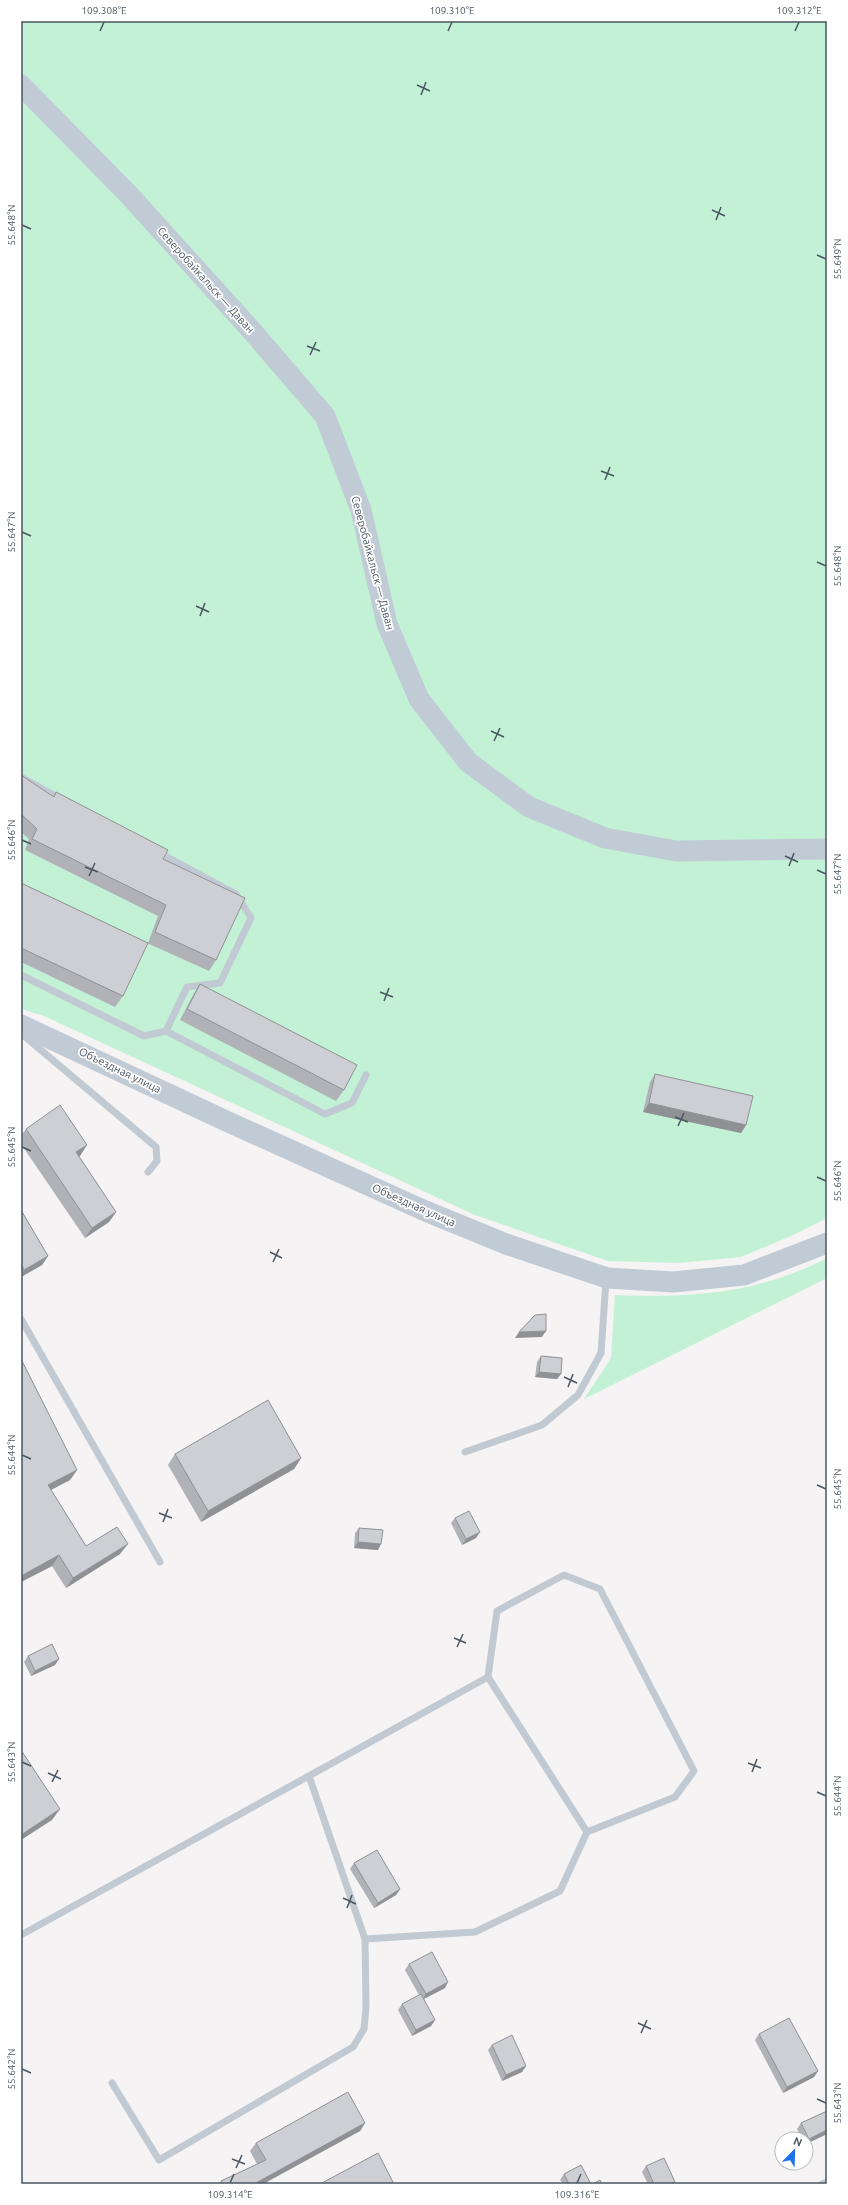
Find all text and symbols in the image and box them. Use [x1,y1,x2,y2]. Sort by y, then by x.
text: 109.308°E [81,5,127,16]
text: 109.310°E [429,5,475,16]
text: 109.312°E [776,5,822,16]
text: 55.648°N [6,204,17,246]
street label: Северобайкальск — Даван [155,225,257,335]
text: 55.649°N [832,238,843,280]
street label: Северобайкальск — Даван [349,495,397,631]
text: 55.647°N [6,511,17,553]
text: 55.648°N [832,545,843,587]
text: 55.646°N [6,819,17,861]
text: 55.647°N [832,853,843,895]
street label: Объездная улица [77,1045,163,1095]
text: 55.645°N [6,1126,17,1168]
text: 55.646°N [832,1160,843,1202]
street label: Объездная улица [371,1181,457,1229]
text: 55.644°N [6,1434,17,1476]
text: 55.645°N [832,1468,843,1510]
text: 55.643°N [6,1741,17,1783]
text: 55.644°N [832,1775,843,1817]
text: 55.642°N [6,2048,17,2090]
text: 55.643°N [832,2082,843,2124]
north arrow [774,2131,814,2171]
text: N [792,2135,804,2149]
text: 109.314°E [207,2189,253,2200]
text: 109.316°E [554,2189,600,2200]

